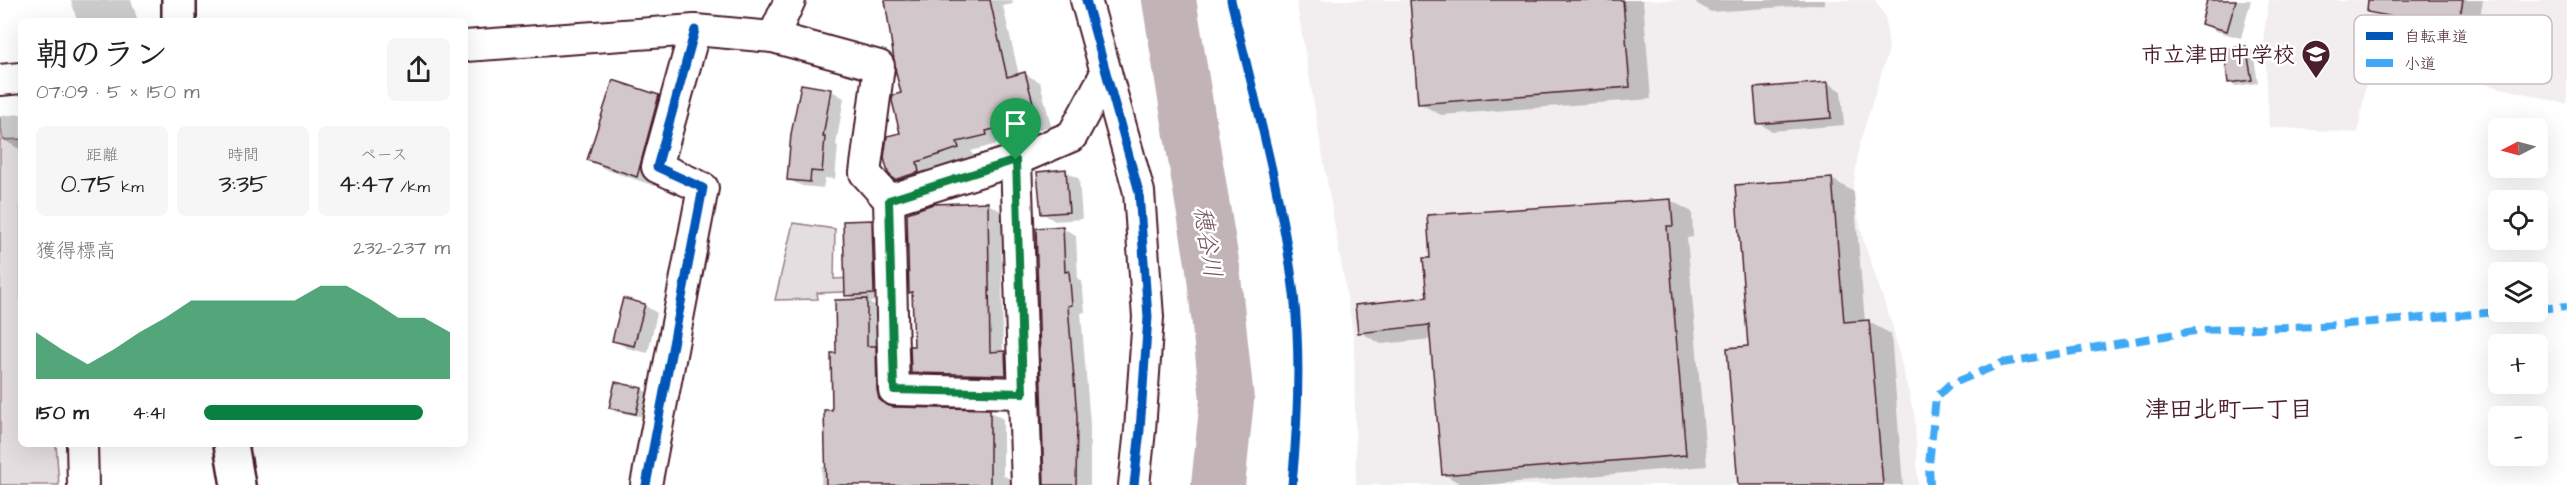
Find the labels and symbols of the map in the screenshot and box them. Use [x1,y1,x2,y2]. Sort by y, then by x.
legend [2354,15,2552,84]
text: 自転車道 [2404,26,2468,48]
school or university icon: 市立津田中学校 [2300,38,2332,80]
place label: 市立津田中学校 [2141,40,2295,71]
text: 小道 [2404,53,2436,75]
pin [990,98,1041,160]
north arrow [2488,118,2548,178]
water label: 穂谷川 [1185,204,1229,280]
district label: 津田北町一丁目 [2145,393,2313,427]

